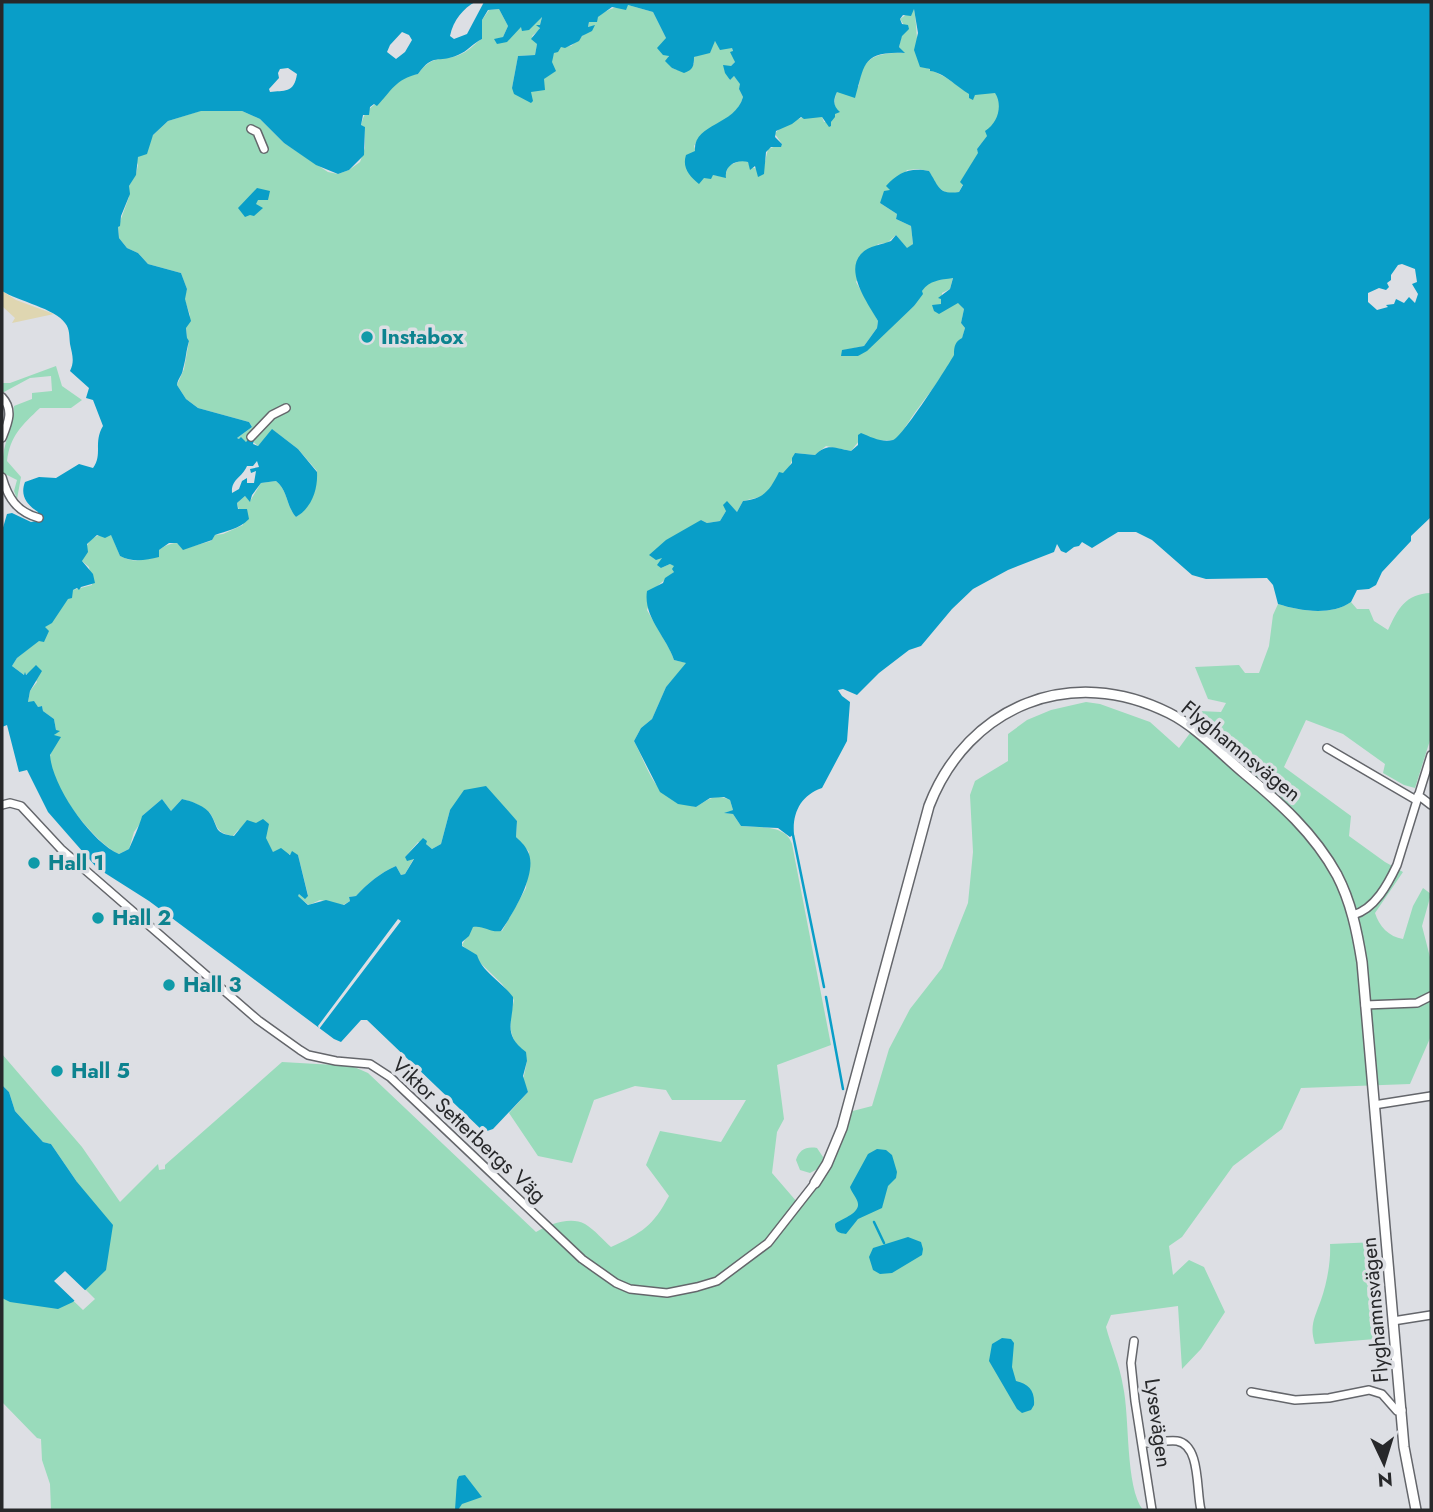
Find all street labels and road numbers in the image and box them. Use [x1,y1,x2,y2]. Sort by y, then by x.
street label: Flyghamnsvägen [1175,693,1307,809]
street label: Viktor Setterbergs Väg [385,1050,553,1210]
street label: Flyghamnsvägen [1354,1236,1396,1384]
street label: Lysevägen [1137,1376,1179,1470]

